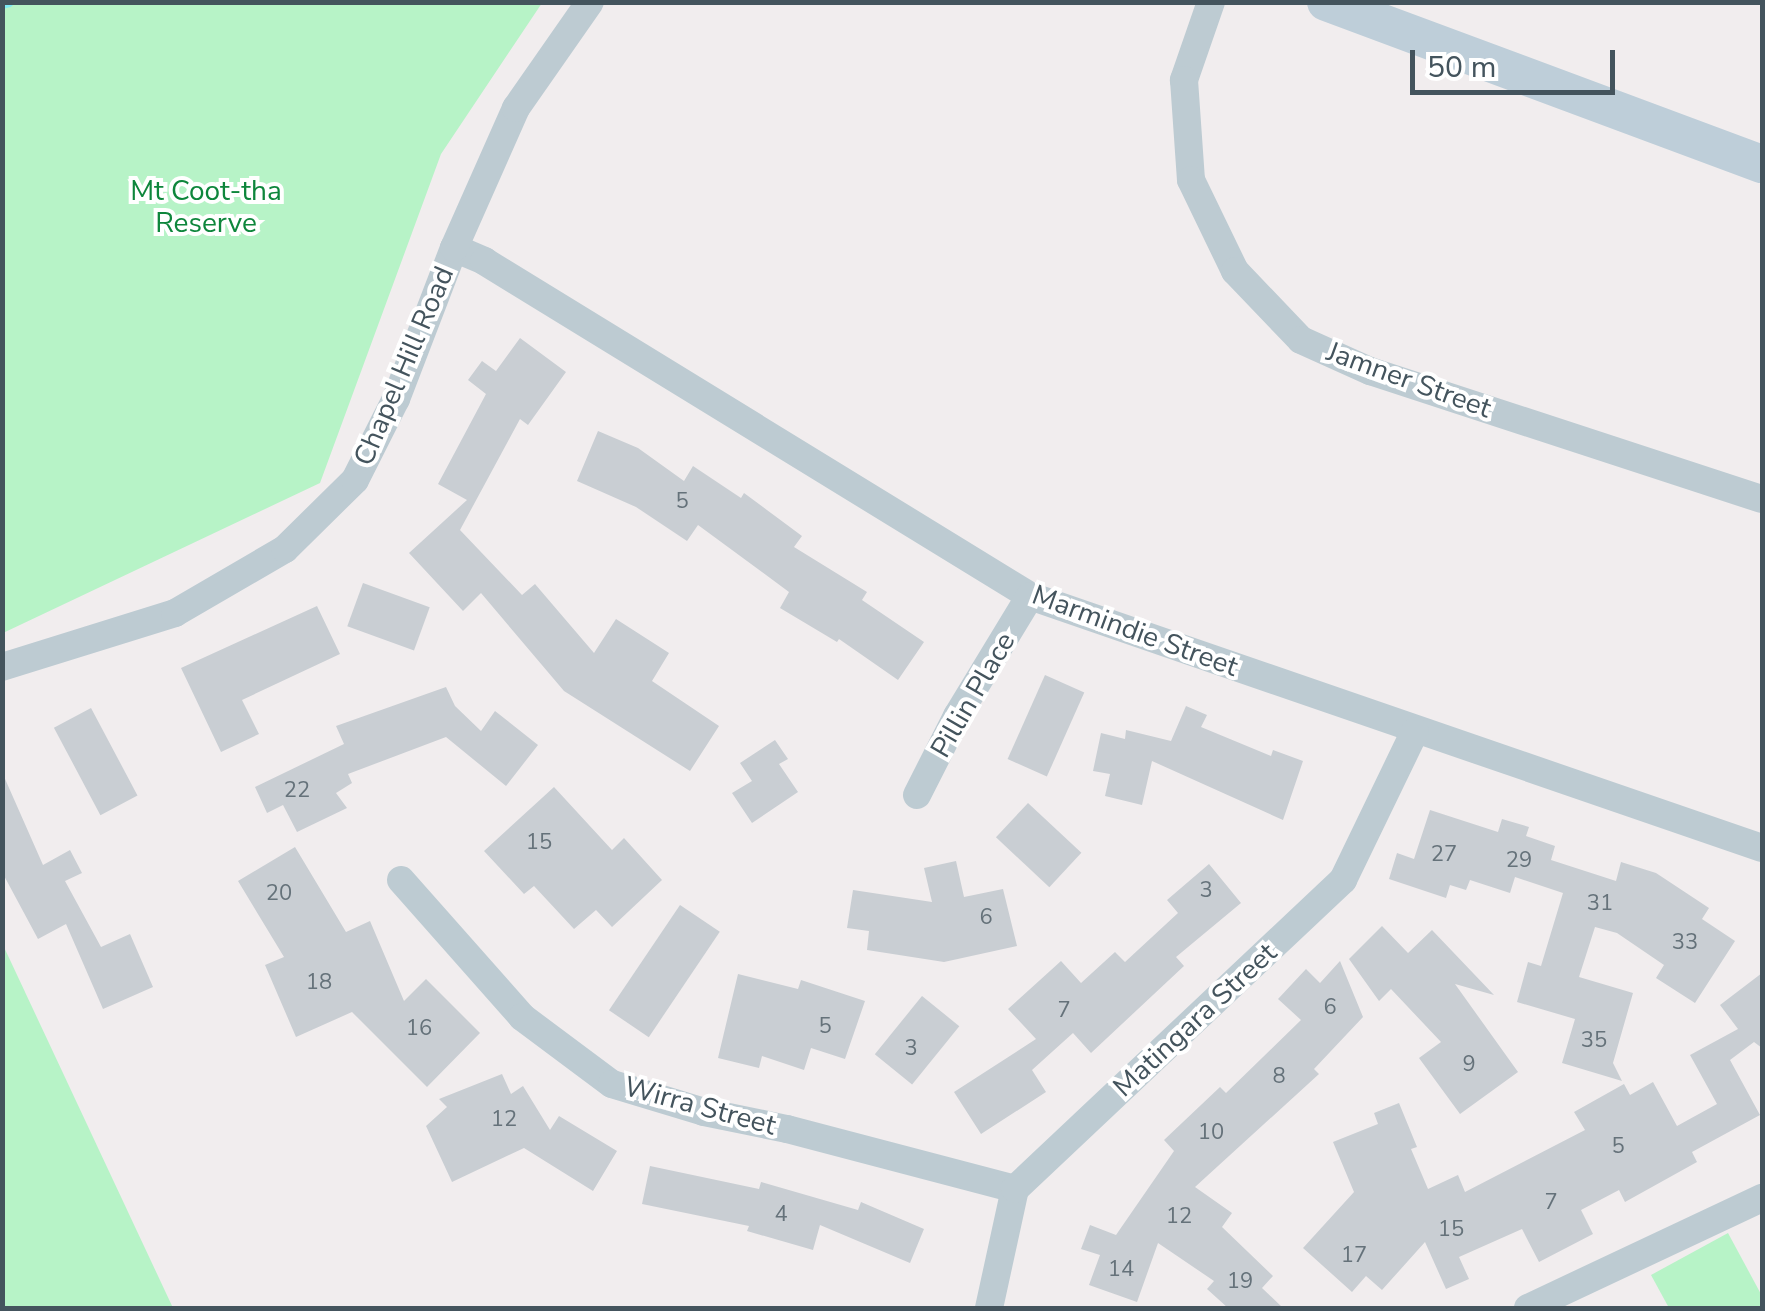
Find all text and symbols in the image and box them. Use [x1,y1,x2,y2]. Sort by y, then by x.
scale bar [1415,30,1620,92]
text: 50 m [1427,47,1496,88]
park label: Mt Coot-tha Reserve [130,174,282,240]
street label: Chapel Hill Road [347,261,461,471]
street label: Jamner Street [1322,335,1496,425]
house number: 5 [675,489,689,515]
street label: Marmindie Street [1028,578,1242,684]
street label: Pillin Place [924,626,1022,764]
house number: 22 [284,778,310,804]
house number: 15 [526,830,552,856]
house number: 27 [1431,842,1457,868]
house number: 29 [1506,848,1532,874]
house number: 3 [1199,878,1213,904]
house number: 20 [266,881,292,907]
house number: 31 [1587,891,1613,917]
house number: 6 [979,905,993,931]
house number: 33 [1672,930,1698,956]
street label: Matingara Street [1107,936,1283,1104]
house number: 18 [306,970,332,996]
house number: 6 [1323,995,1337,1021]
house number: 7 [1057,998,1071,1024]
house number: 5 [818,1014,832,1040]
house number: 16 [406,1016,432,1042]
house number: 35 [1581,1028,1607,1054]
house number: 3 [904,1036,918,1062]
house number: 9 [1462,1052,1476,1078]
house number: 8 [1272,1064,1286,1090]
street label: Wirra Street [620,1070,780,1142]
house number: 12 [491,1107,517,1133]
house number: 10 [1198,1120,1224,1146]
house number: 5 [1611,1134,1625,1160]
house number: 7 [1544,1190,1558,1216]
house number: 4 [774,1202,788,1228]
house number: 12 [1166,1204,1192,1230]
house number: 15 [1438,1217,1464,1243]
house number: 17 [1341,1243,1367,1269]
house number: 14 [1108,1257,1134,1283]
house number: 19 [1227,1269,1253,1295]

